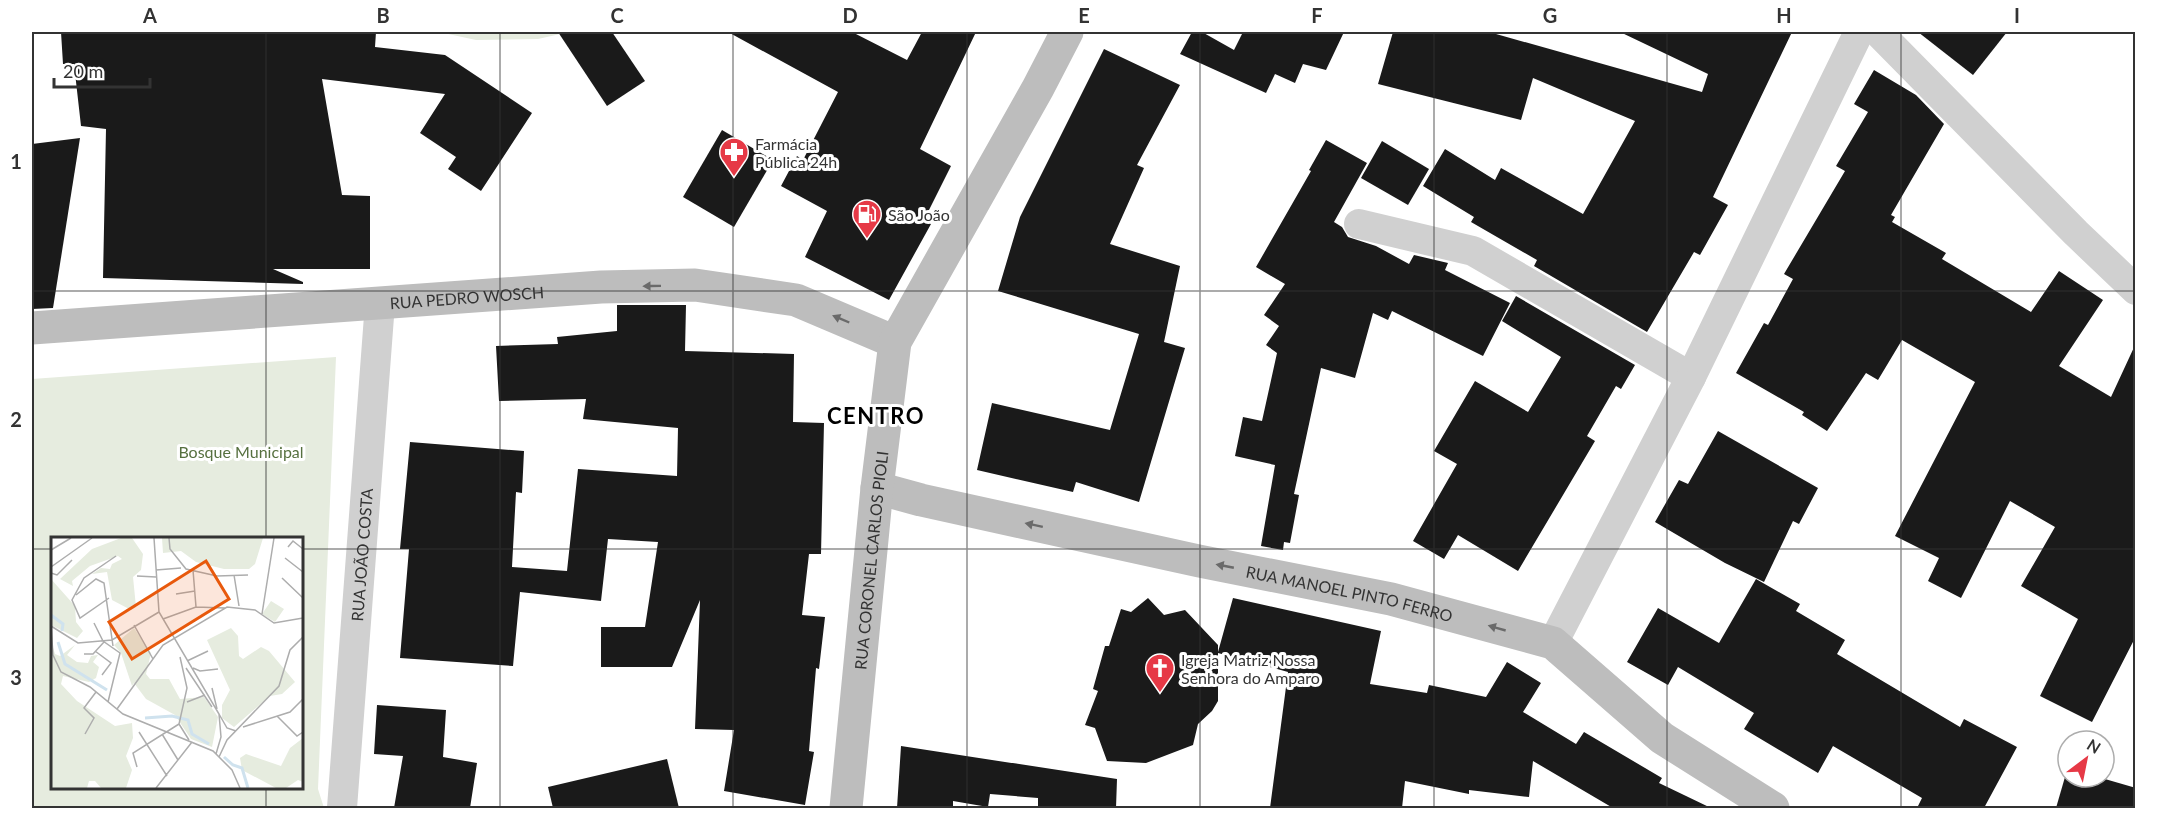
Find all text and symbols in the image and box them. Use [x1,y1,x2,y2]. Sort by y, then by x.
text: A [142,3,157,27]
text: B [376,3,390,27]
text: C [610,3,624,27]
text: D [842,3,858,27]
text: E [1078,3,1090,27]
text: F [1311,3,1323,27]
text: G [1543,3,1557,27]
text: H [1776,3,1792,27]
text: I [2014,3,2020,27]
scale bar [54,51,150,89]
text: 20 m [63,60,103,82]
place label: Farmácia Pública 24h [755,134,837,171]
pharmacy icon: Farmácia Pública 24h [718,136,750,178]
text: 1 [10,149,22,173]
fuel station icon: São João [851,198,883,240]
place label: São João [888,205,950,224]
one-way arrow [642,281,661,290]
street label: RUA PEDRO WOSCH [389,282,545,312]
one-way arrow [832,314,850,324]
district label: CENTRO [827,402,925,429]
text: 2 [10,407,22,431]
park label: Bosque Municipal [178,442,304,461]
street label: RUA CORONEL CARLOS PIOLI [850,450,891,670]
street label: RUA JOÃO COSTA [347,487,376,622]
one-way arrow [1025,519,1044,529]
inset map [51,537,303,789]
one-way arrow [1215,561,1234,570]
street label: RUA MANOEL PINTO FERRO [1245,561,1455,625]
one-way arrow [1487,623,1506,633]
place label: Igreja Matriz Nossa Senhora do Amparo [1181,650,1320,687]
church icon: Igreja Matriz Nossa Senhora do Amparo [1144,652,1176,694]
text: 3 [10,665,22,689]
north arrow [2056,729,2116,789]
text: N [2084,735,2104,757]

